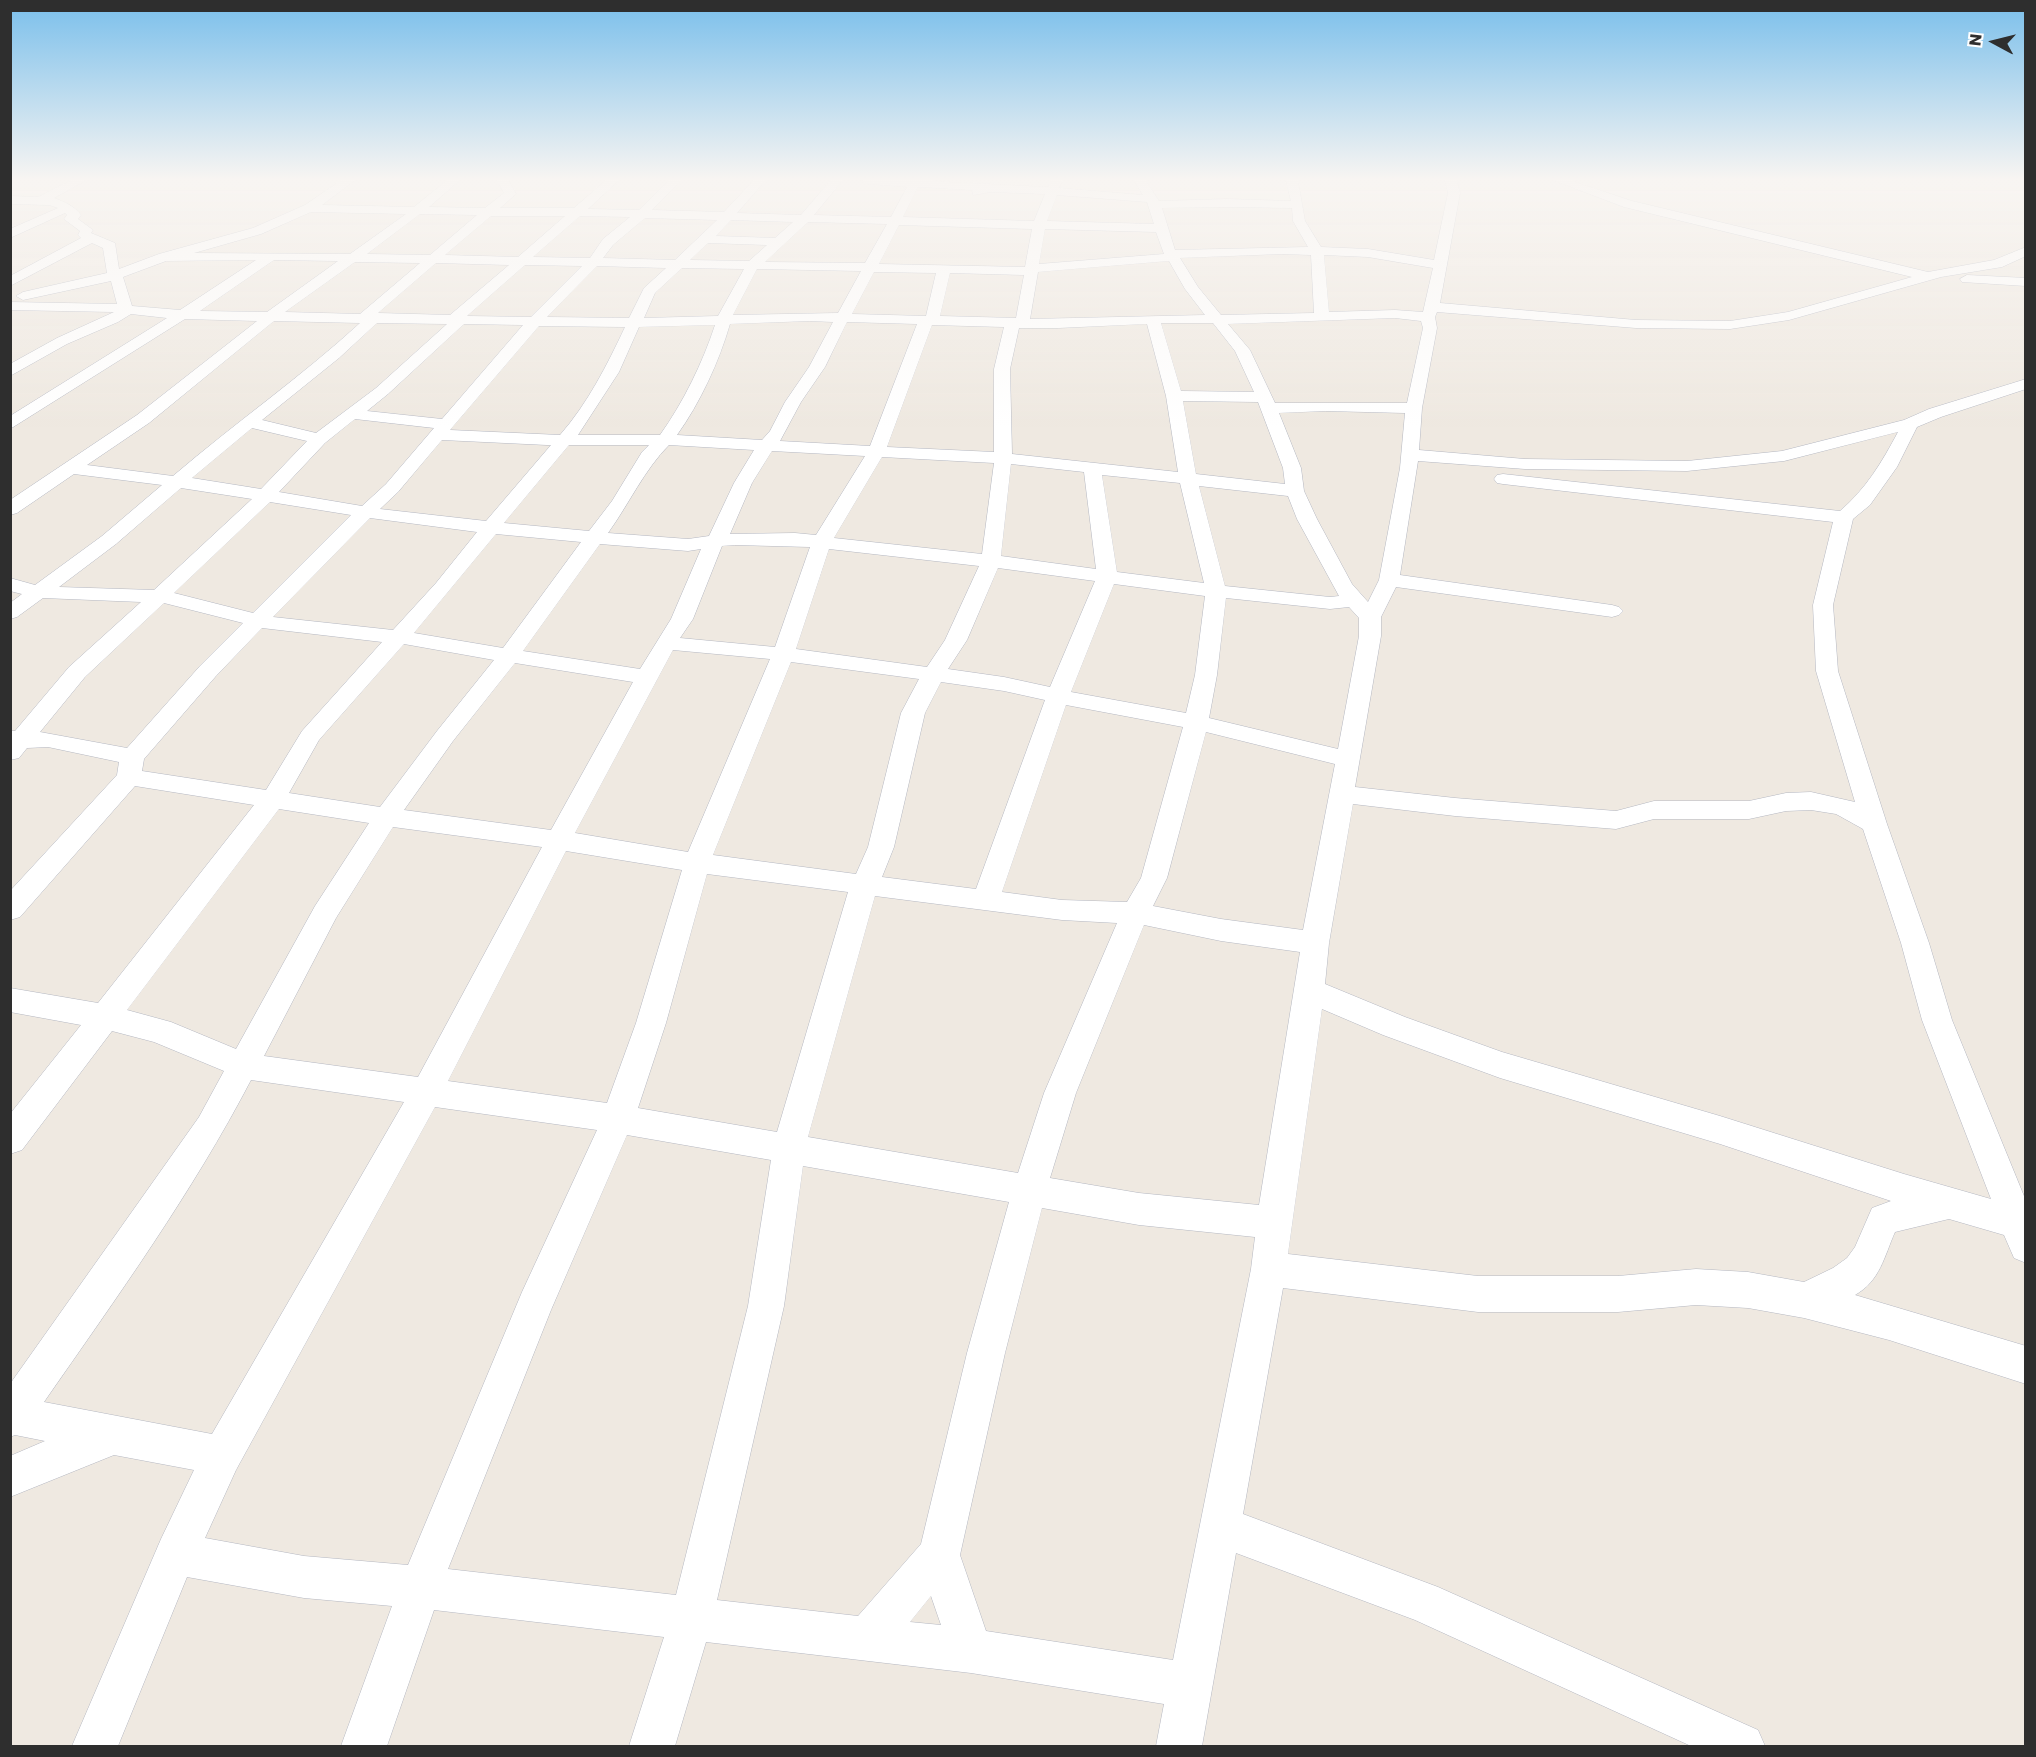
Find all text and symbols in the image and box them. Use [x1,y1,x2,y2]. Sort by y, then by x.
north arrow [1964,12,2024,72]
text: N [1963,32,1988,47]

